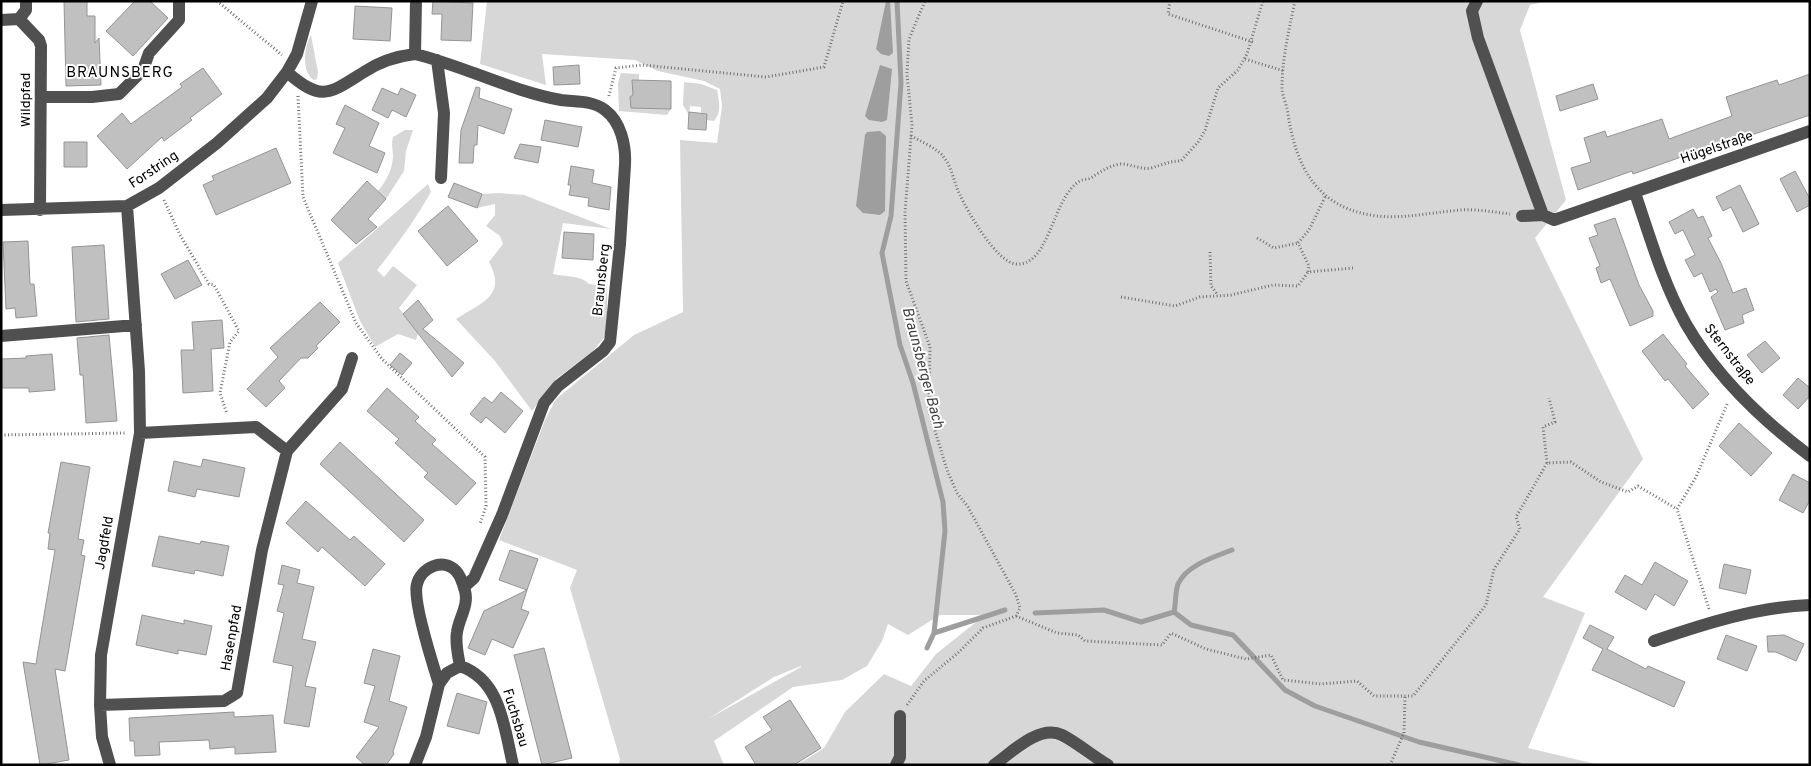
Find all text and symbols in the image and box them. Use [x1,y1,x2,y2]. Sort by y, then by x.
district label: BRAUNSBERG [66,64,174,83]
street label: Wildpfad [18,73,35,127]
street label: Hügelstraße [1678,128,1756,168]
street label: Forstring [126,147,182,193]
street label: Braunsberg [590,243,614,317]
water label: Braunsberger Bach [897,305,947,431]
street label: Sternstraße [1700,321,1758,389]
street label: Jagdfeld [92,515,118,571]
street label: Hasenpfad [218,604,246,672]
street label: Fuchsbau [498,687,532,749]

